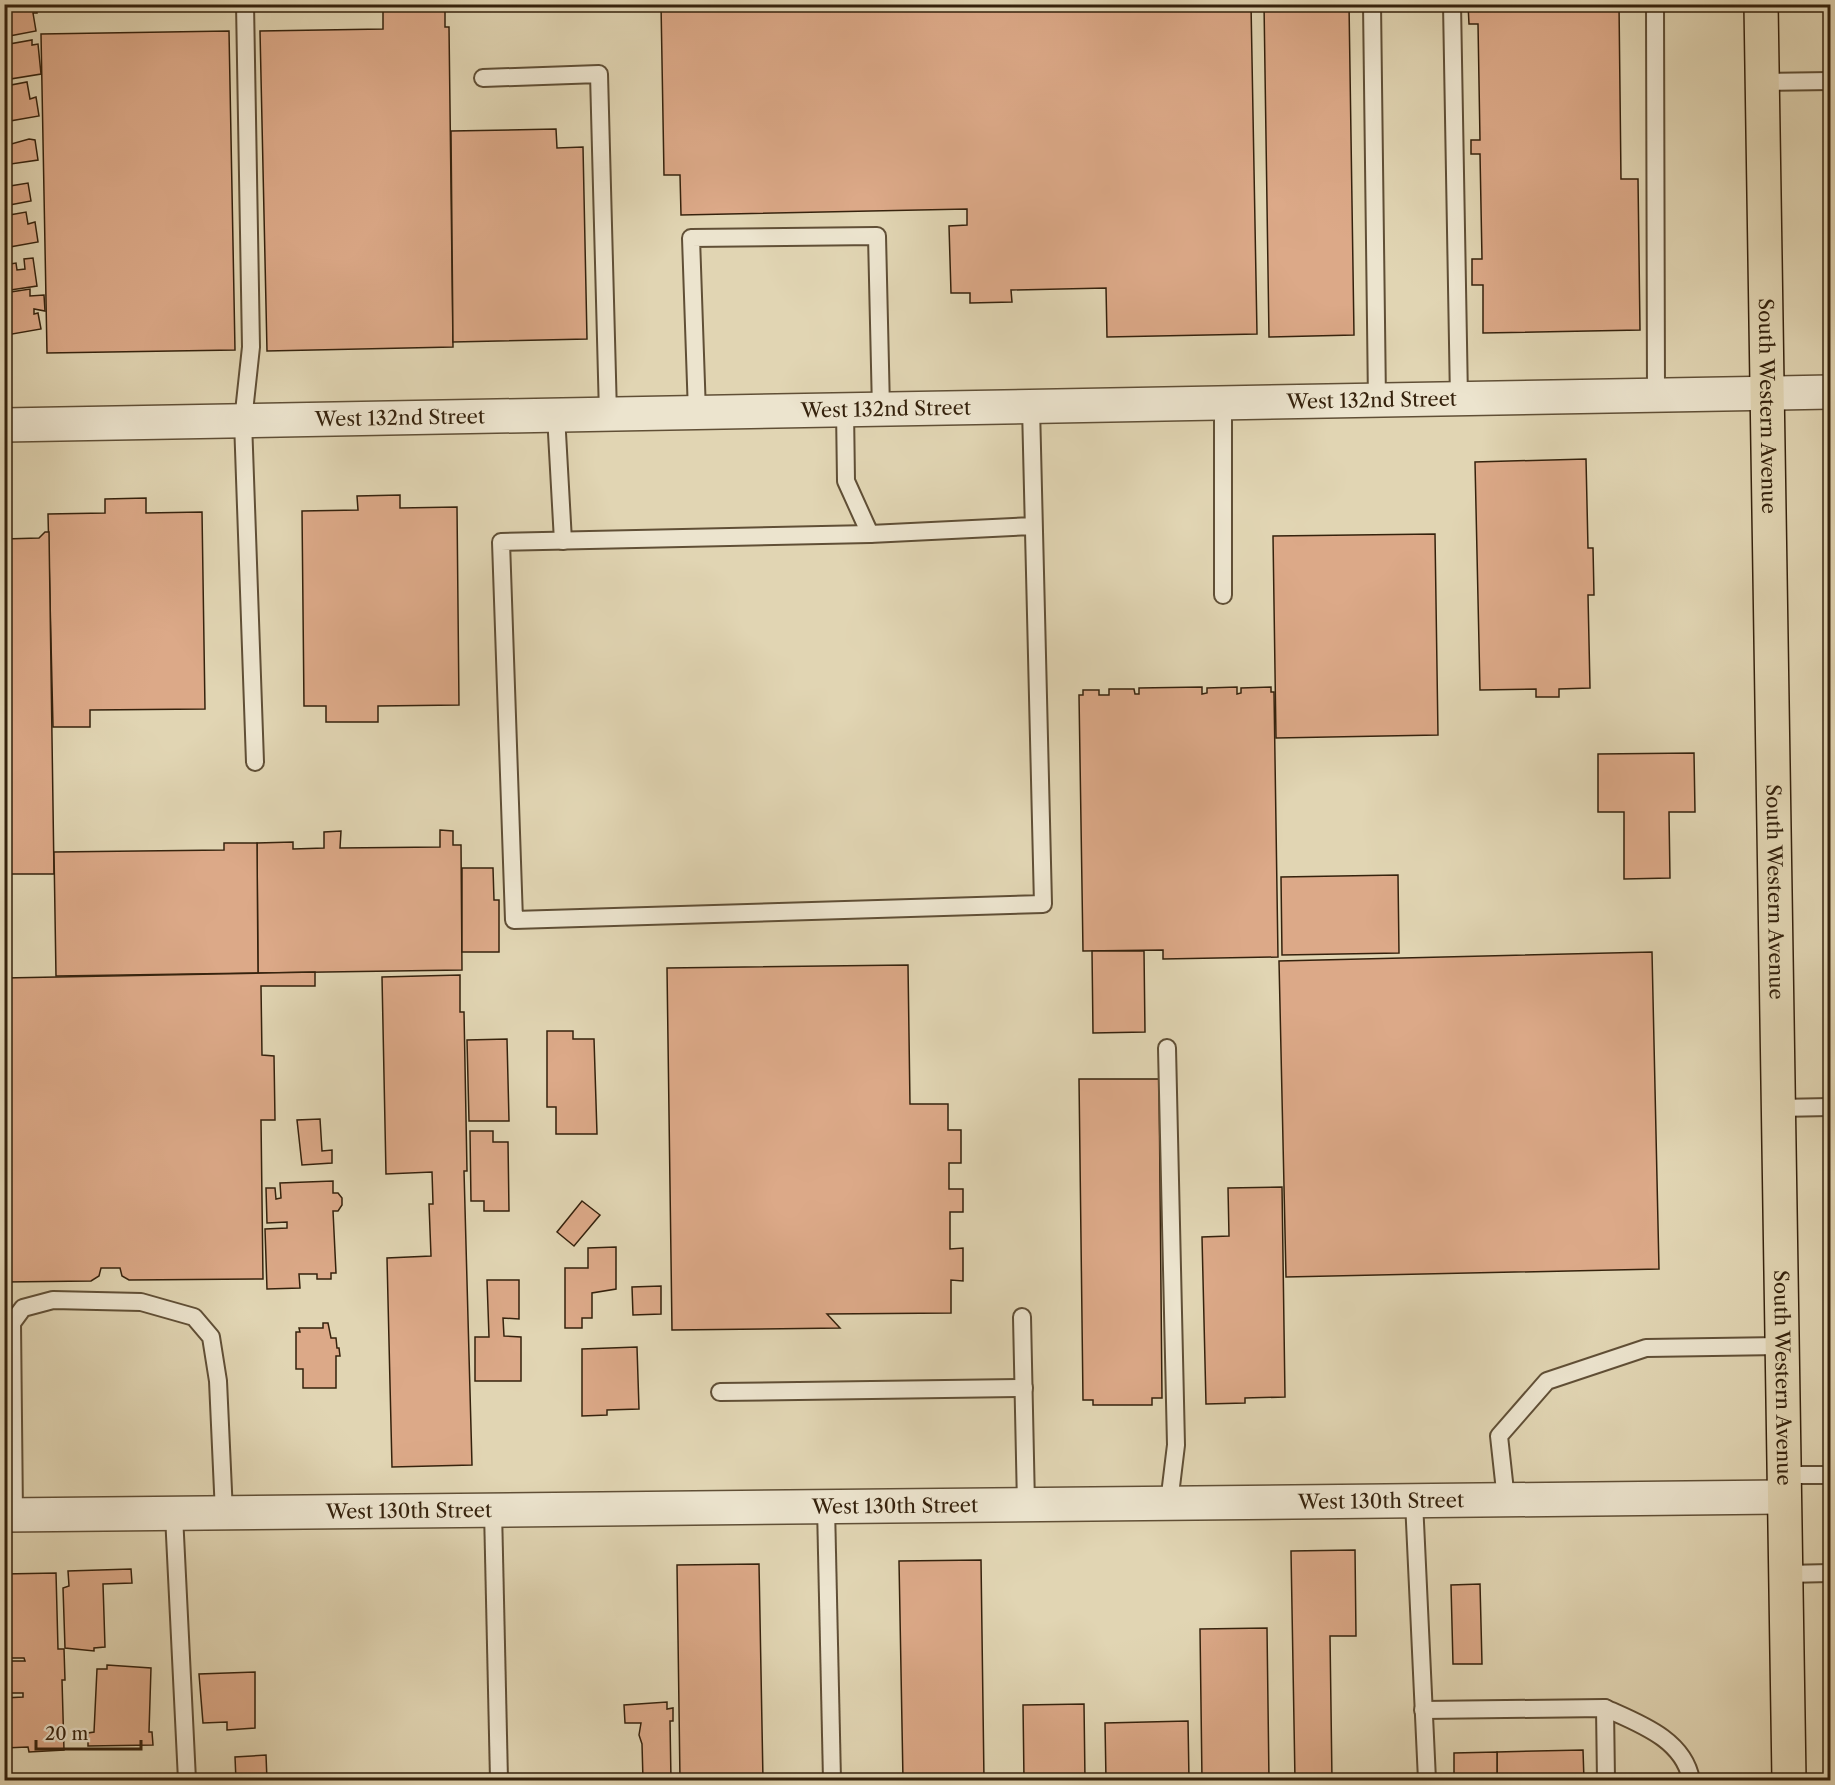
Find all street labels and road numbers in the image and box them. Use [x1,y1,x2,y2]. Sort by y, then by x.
street label: South Western Avenue [1754,298,1781,514]
street label: West 132nd Street [1286,387,1457,414]
street label: West 132nd Street [800,396,971,423]
street label: West 132nd Street [314,404,485,431]
street label: South Western Avenue [1761,784,1789,1000]
street label: South Western Avenue [1769,1270,1796,1486]
street label: West 130th Street [1297,1488,1464,1514]
street label: West 130th Street [811,1493,978,1519]
street label: West 130th Street [325,1498,492,1524]

